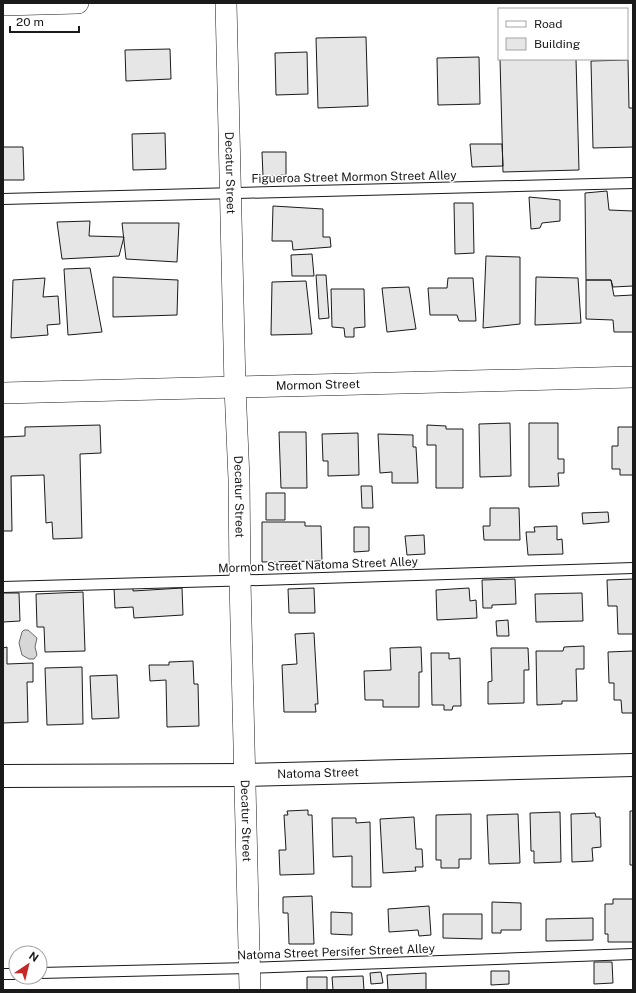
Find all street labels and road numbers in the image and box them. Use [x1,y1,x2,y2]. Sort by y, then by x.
street label: Decatur Street [222,132,238,215]
street label: Figueroa Street Mormon Street Alley [251,168,457,186]
street label: Mormon Street [276,377,360,393]
street label: Decatur Street [231,455,247,538]
street label: Mormon Street Natoma Street Alley [218,554,419,575]
street label: Natoma Street [277,765,359,781]
street label: Decatur Street [238,779,254,862]
street label: Natoma Street Persifer Street Alley [237,942,436,962]

